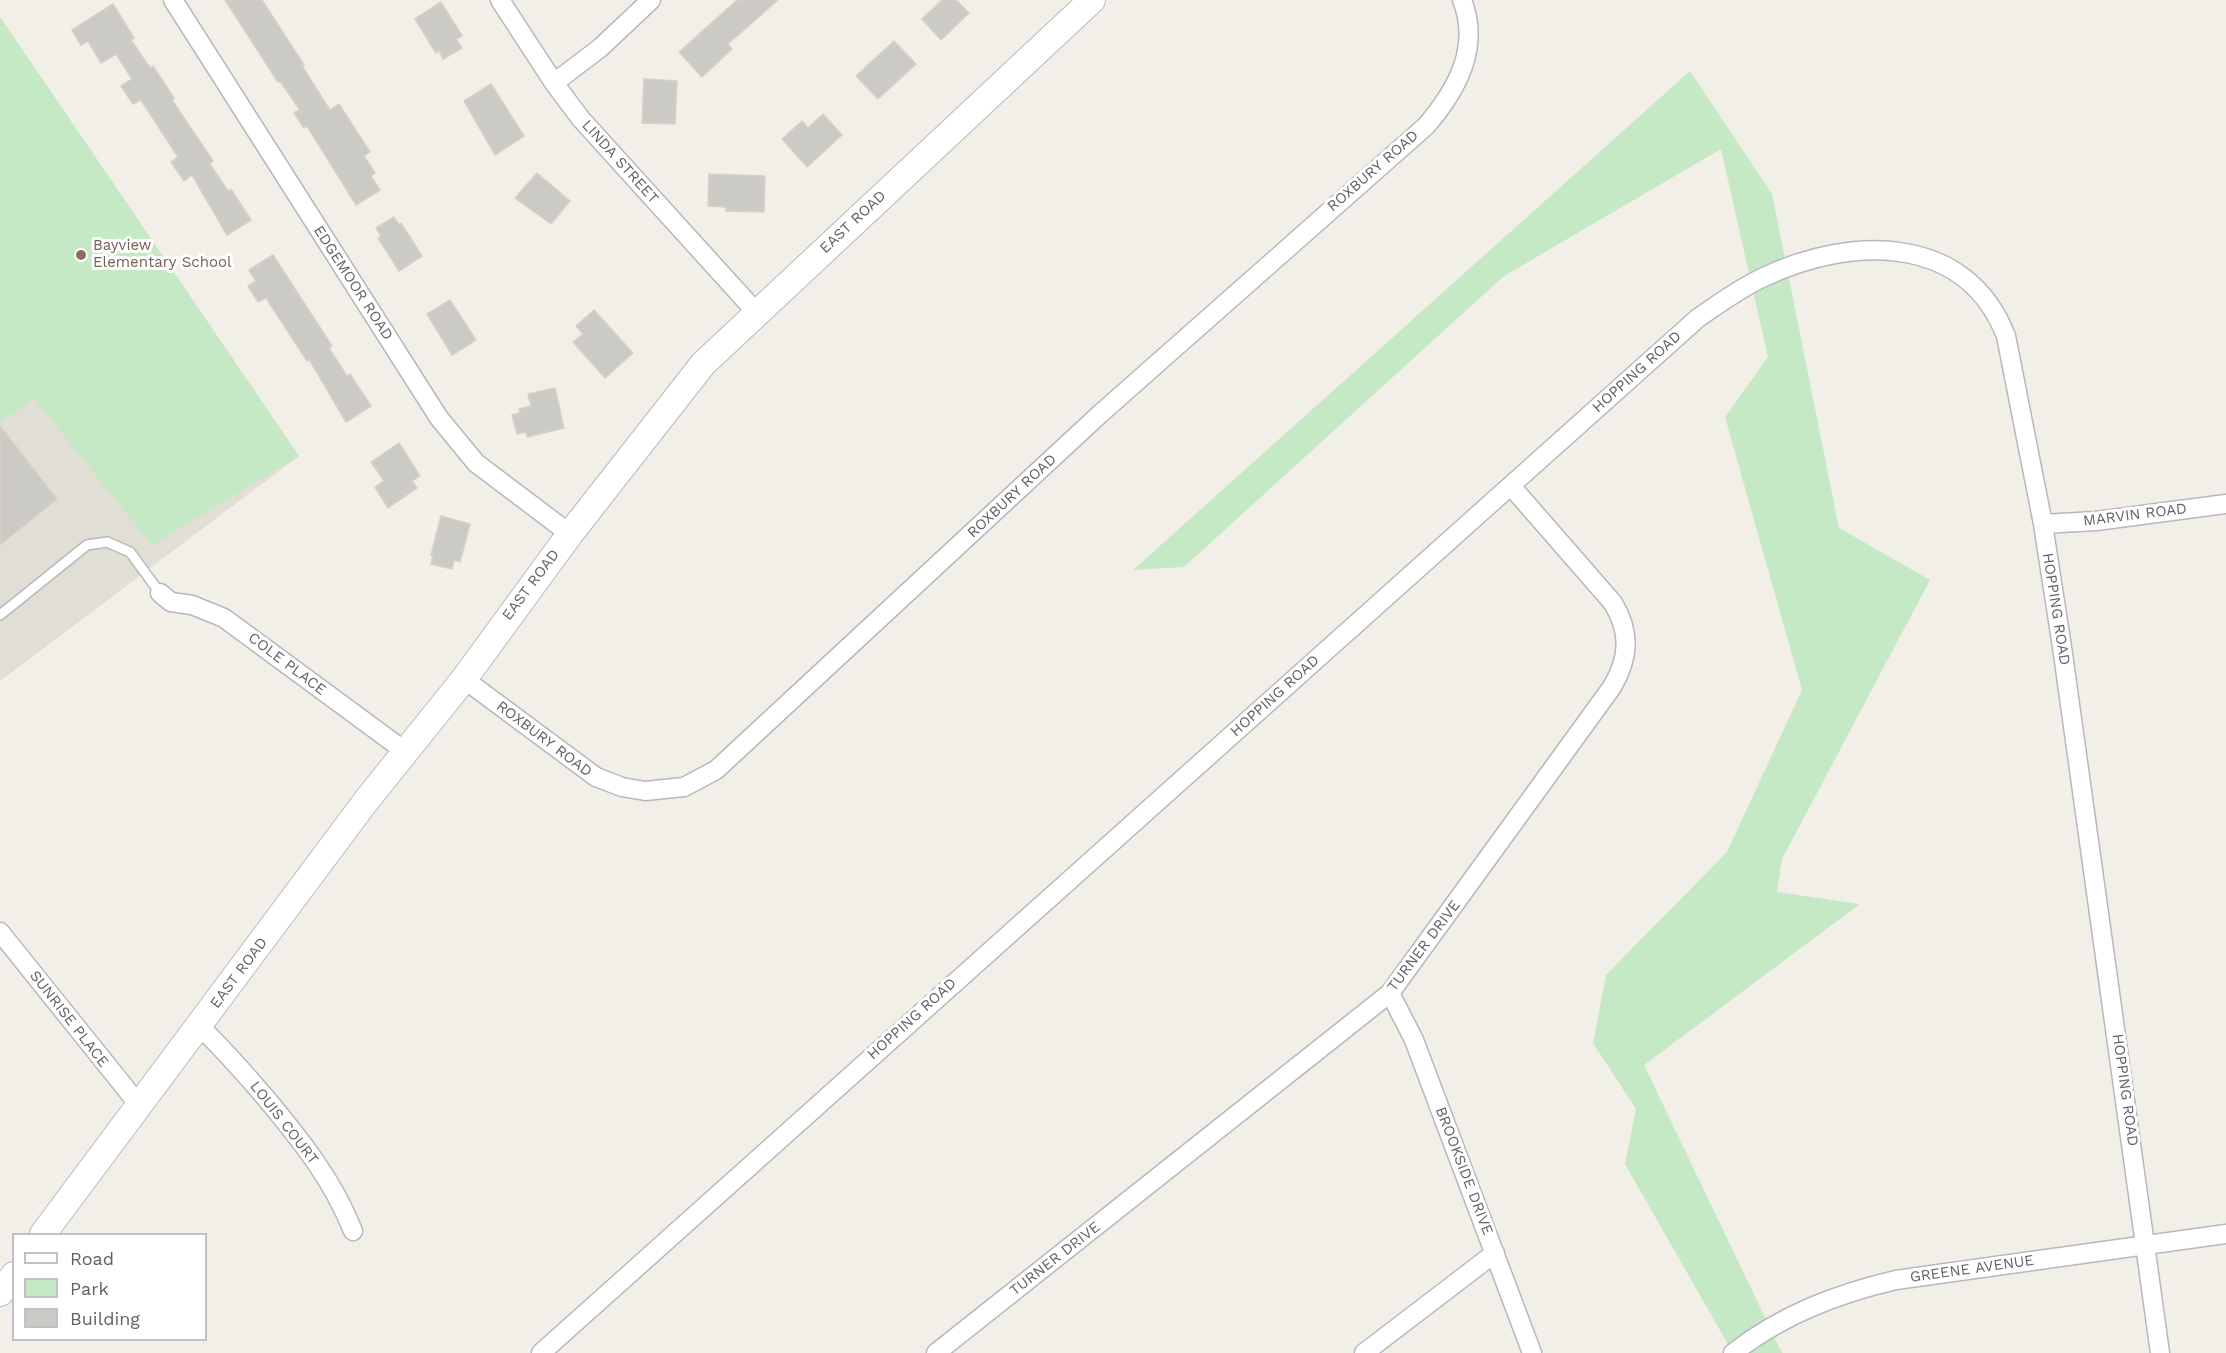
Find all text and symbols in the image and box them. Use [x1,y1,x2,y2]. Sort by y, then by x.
street label: LINDA STREET [578,116,662,208]
street label: ROXBURY ROAD [1324,126,1422,216]
street label: EAST ROAD [816,187,890,257]
street label: EDGEMOOR ROAD [309,222,397,344]
place label: Bayview Elementary School [93,237,232,272]
marker: Bayview Elementary School [74,248,88,262]
street label: HOPPING ROAD [1589,327,1685,417]
street label: ROXBURY ROAD [964,450,1060,542]
street label: MARVIN ROAD [2082,500,2188,530]
street label: EAST ROAD [498,546,564,624]
street label: HOPPING ROAD [2038,552,2074,666]
street label: COLE PLACE [245,629,329,699]
street label: HOPPING ROAD [1227,651,1323,741]
street label: ROXBURY ROAD [493,697,595,781]
street label: TURNER DRIVE [1384,897,1464,995]
street label: EAST ROAD [206,934,272,1012]
street label: SUNRISE PLACE [26,967,112,1071]
street label: HOPPING ROAD [864,974,960,1064]
street label: HOPPING ROAD [2108,1033,2142,1147]
street label: LOUIS COURT [246,1078,322,1168]
street label: BROOKSIDE DRIVE [1431,1104,1497,1238]
street label: TURNER DRIVE [1006,1218,1104,1300]
legend [12,1233,207,1341]
text: Road [70,1248,114,1269]
street label: GREENE AVENUE [1909,1251,2035,1287]
text: Park [70,1278,109,1299]
text: Building [70,1308,140,1329]

